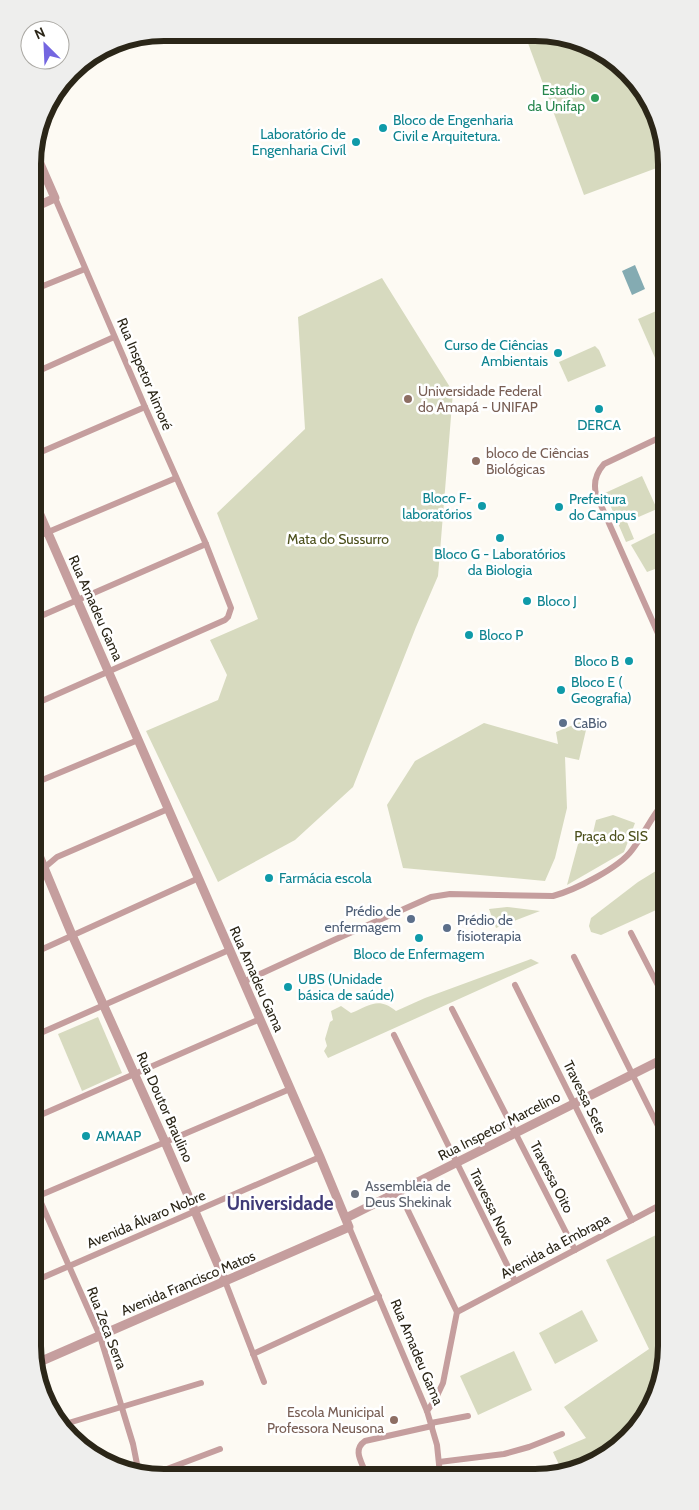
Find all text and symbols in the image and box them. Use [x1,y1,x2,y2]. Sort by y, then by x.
north arrow [20,20,70,70]
text: N [32,23,48,43]
place label: Estadio da Unifap [528,81,585,115]
marker: Estadio da Unifap [589,92,601,104]
place label: Bloco de Engenharia Civil e Arquitetura. [393,111,514,145]
marker: Bloco de Engenharia Civil e Arquitetura. [377,122,389,134]
place label: Laboratório de Engenharia Civíl [252,125,347,159]
marker: Laboratório de Engenharia Civíl [350,136,362,148]
street label: Rua Inspetor Aimoré [113,315,177,433]
place label: Curso de Ciências Ambientais [444,336,548,370]
marker: Curso de Ciências Ambientais [552,347,564,359]
place label: Universidade Federal do Amapá - UNIFAP [418,382,542,416]
marker: Universidade Federal do Amapá - UNIFAP [402,393,414,405]
marker: DERCA [593,403,605,415]
place label: DERCA [577,416,621,434]
place label: bloco de Ciências Biológicas [486,444,589,478]
marker: bloco de Ciências Biológicas [470,455,482,467]
place label: Bloco F- laboratórios [402,489,472,523]
place label: Prefeitura do Campus [569,490,636,524]
marker: Bloco F- laboratórios [476,500,488,512]
marker: Prefeitura do Campus [553,501,565,513]
park label: Mata do Sussurro [287,530,389,548]
marker: Bloco G - Laboratórios da Biologia [494,532,506,544]
place label: Bloco G - Laboratórios da Biologia [434,545,566,579]
street label: Rua Amadeu Gama [65,552,127,664]
place label: Bloco J [537,592,577,610]
marker: Bloco J [521,595,533,607]
place label: Bloco P [479,626,523,644]
marker: Bloco P [463,629,475,641]
place label: Bloco B [574,652,619,670]
marker: Bloco B [623,655,635,667]
place label: Bloco E ( Geografia) [571,673,632,707]
marker: Bloco E ( Geografia) [555,684,567,696]
place label: CaBio [573,714,607,732]
marker: CaBio [557,717,569,729]
park label: Praça do SIS [574,827,648,845]
place label: Farmácia escola [279,869,372,887]
marker: Farmácia escola [263,872,275,884]
place label: Prédio de enfermagem [325,902,401,936]
place label: Prédio de fisioterapia [457,911,522,945]
marker: Prédio de enfermagem [405,913,417,925]
marker: Prédio de fisioterapia [441,922,453,934]
street label: Rua Amadeu Gama [226,923,288,1035]
marker: Bloco de Enfermagem [413,932,425,944]
place label: Bloco de Enfermagem [353,945,485,963]
place label: UBS (Unidade básica de saúde) [298,970,394,1004]
marker: UBS (Unidade básica de saúde) [282,981,294,993]
street label: Rua Doutor Braulino [133,1049,198,1165]
street label: Travessa Sete [559,1057,611,1137]
street label: Rua Inspetor Marcelino [435,1087,563,1165]
place label: AMAAP [96,1127,141,1145]
marker: AMAAP [80,1130,92,1142]
street label: Travessa Oito [526,1138,578,1216]
street label: Travessa Nove [466,1165,518,1249]
place label: Assembleia de Deus Shekinak [365,1177,452,1211]
street label: Avenida Álvaro Nobre [84,1186,208,1252]
marker: Assembleia de Deus Shekinak [349,1188,361,1200]
district label: Universidade [226,1192,334,1215]
street label: Avenida da Embrapa [497,1209,613,1282]
street label: Avenida Francisco Matos [118,1246,258,1319]
street label: Rua Zeca Serra [83,1284,131,1372]
street label: Rua Amadeu Gama [387,1296,448,1408]
place label: Escola Municipal Professora Neusona [267,1403,385,1437]
marker: Escola Municipal Professora Neusona [388,1414,400,1426]

